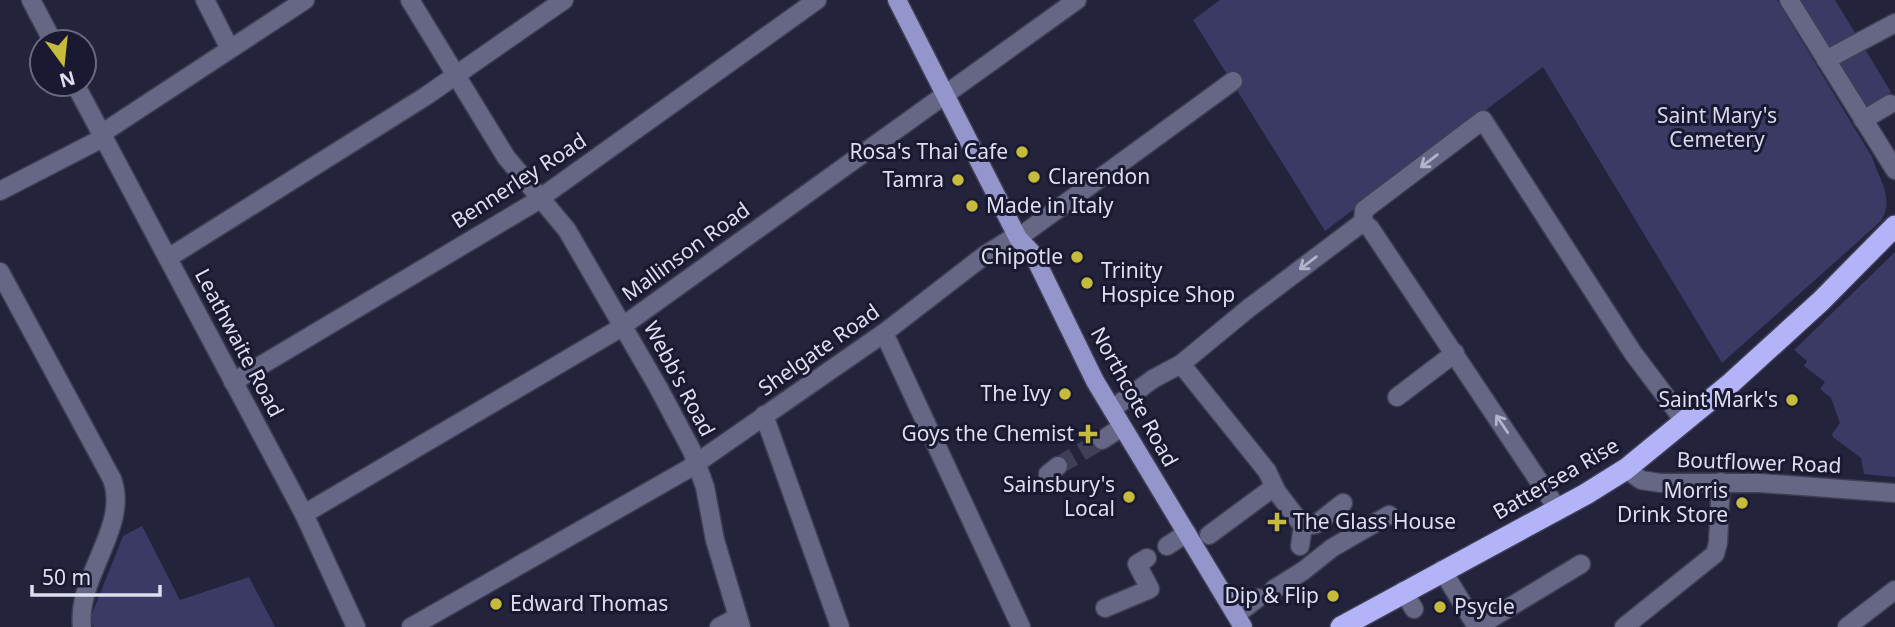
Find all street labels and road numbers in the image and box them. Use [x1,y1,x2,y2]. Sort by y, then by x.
street label: Bennerley Road [446,126,591,234]
street label: Mallinson Road [616,195,755,307]
street label: Leathwaite Road [189,263,291,422]
street label: Shelgate Road [752,297,885,401]
street label: Webb's Road [638,316,722,441]
street label: Northcote Road [1085,321,1185,472]
street label: Battersea Rise [1488,431,1623,525]
street label: Boutflower Road [1676,445,1842,479]

